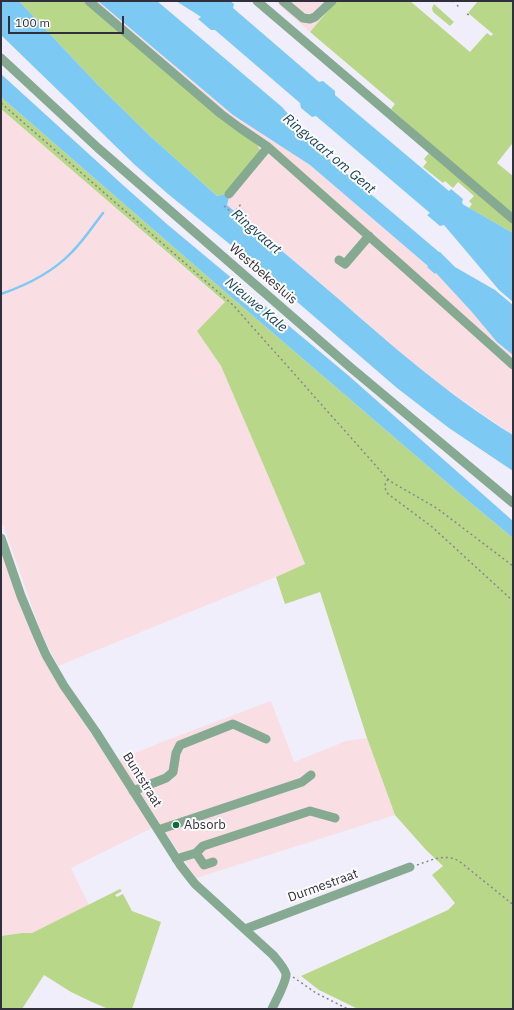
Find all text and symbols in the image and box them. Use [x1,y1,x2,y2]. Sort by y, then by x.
scale bar [10,8,126,34]
text: 100 m [15,15,50,30]
water label: Ringvaart om Gent [280,111,378,197]
water label: Ringvaart [228,206,284,258]
street label: Westbekesluis [226,240,300,308]
water label: Nieuwe Kale [222,274,290,336]
street label: Buntstraat [119,750,165,810]
place label: Absorb [184,817,226,833]
marker: Absorb [171,820,181,830]
street label: Durmestraat [286,866,360,906]

